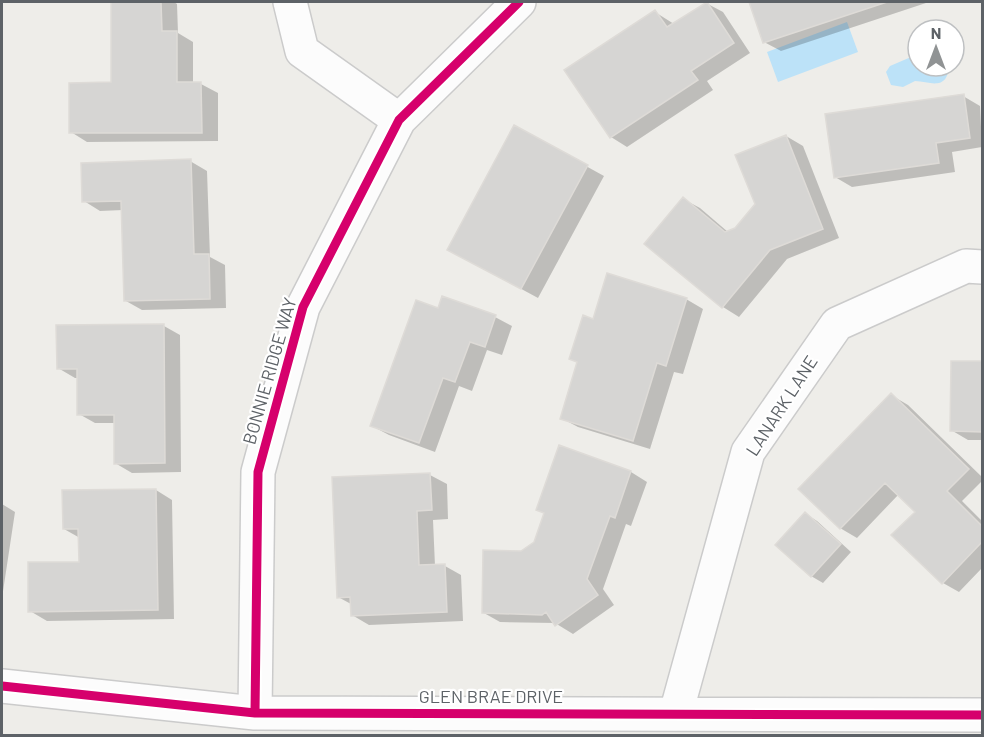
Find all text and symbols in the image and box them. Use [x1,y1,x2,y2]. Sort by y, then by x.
north arrow [906,18,966,78]
text: N [931,23,941,42]
street label: BONNIE RIDGE WAY [238,295,301,447]
street label: LANARK LANE [741,351,822,460]
street label: GLEN BRAE DRIVE [419,685,563,707]

